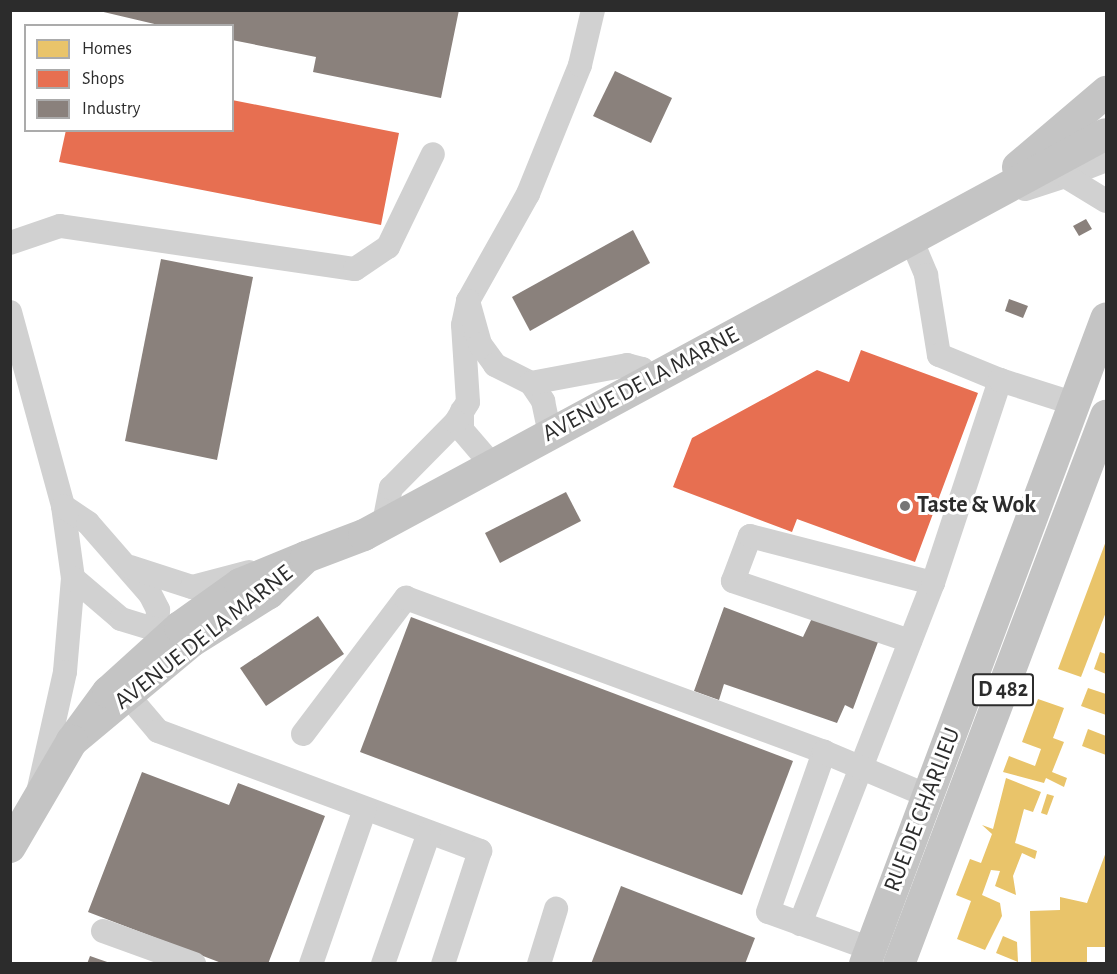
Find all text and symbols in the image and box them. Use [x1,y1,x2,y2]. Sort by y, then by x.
legend [24,24,234,132]
text: Homes [82,40,132,58]
text: Shops [82,70,124,88]
text: Industry [82,100,141,118]
street label: AVENUE DE LA MARNE [538,321,744,449]
place label: Taste & Wok [917,492,1036,520]
marker: Taste & Wok [898,499,912,513]
street label: AVENUE DE LA MARNE [109,559,299,717]
road number: D 482 [972,671,1034,709]
street label: RUE DE CHARLIEU [878,724,968,896]

